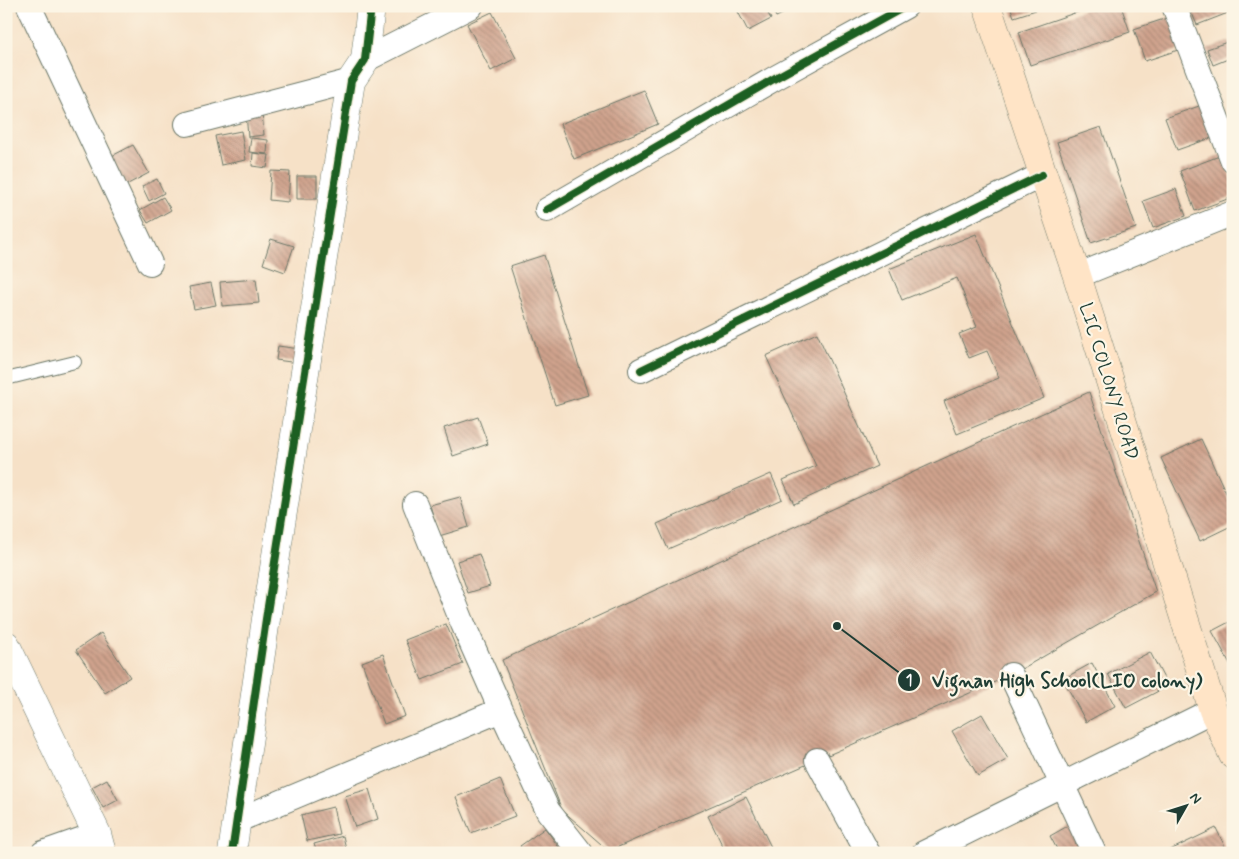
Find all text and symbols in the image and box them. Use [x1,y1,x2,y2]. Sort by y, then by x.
street label: LIC COLONY ROAD [1073,300,1144,463]
callout: Vignan High School(LIO colony) [897,662,1213,697]
text: Vignan High School(LIO colony) [932,668,1203,697]
text: 1 [906,671,912,691]
north arrow [1162,782,1212,832]
text: N [1185,789,1205,808]

